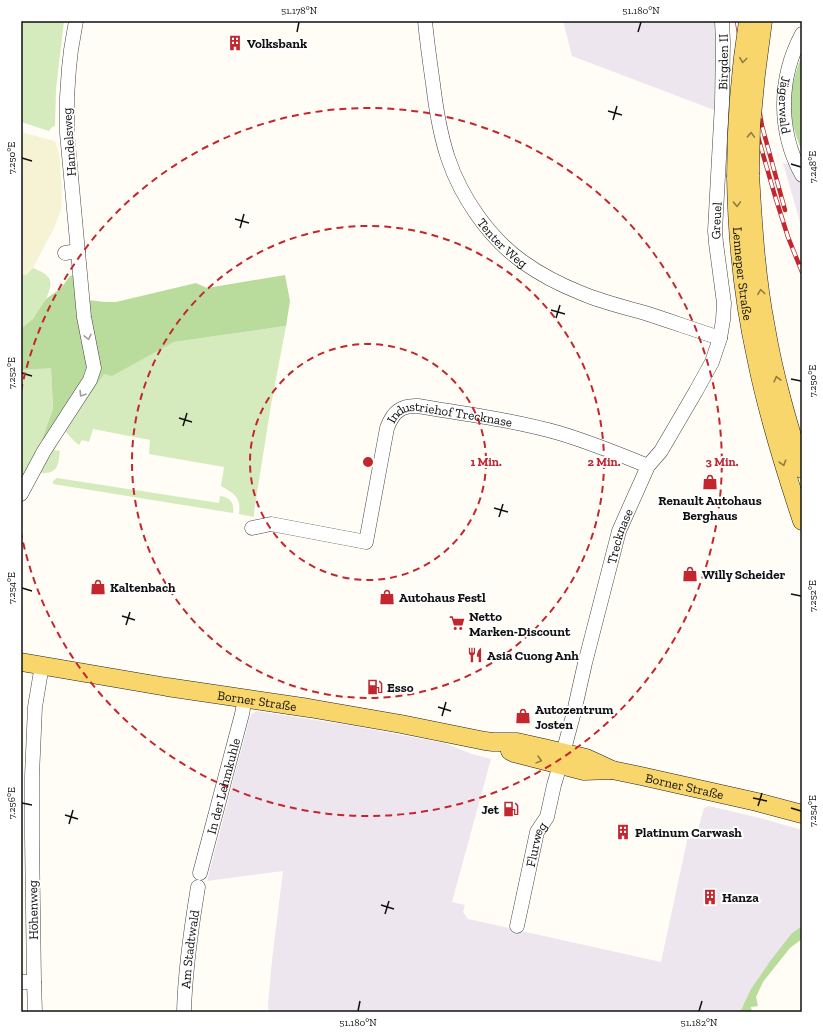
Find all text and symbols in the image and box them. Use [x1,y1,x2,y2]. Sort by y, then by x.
text: 51.178°N [281,5,318,17]
text: 51.180°N [622,5,660,17]
building icon: Volksbank [226,34,244,52]
street label: Birgden II [715,34,731,90]
place label: Volksbank [247,36,307,51]
one-way arrow [739,57,748,63]
street label: Jägerwald [776,75,794,135]
street label: Handelsweg [59,107,79,177]
one-way arrow [747,132,755,138]
text: 7.250°E [6,142,18,174]
text: 7.248°E [807,151,819,183]
street label: Greuel [707,201,724,240]
one-way arrow [733,201,741,207]
street label: Tenter Weg [474,215,531,270]
street label: Lenneper Straße [731,227,756,321]
one-way arrow [757,289,766,295]
one-way arrow [83,334,92,340]
text: 7.252°E [6,357,18,389]
text: 7.250°E [807,365,819,397]
one-way arrow [773,376,782,383]
one-way arrow [79,390,87,397]
text: Industriehof Trecknase [383,398,514,429]
street label: Industriehof Trecknase [387,416,519,436]
centre of rings [361,455,375,469]
text: 1 Min. [470,455,502,469]
text: 2 Min. [588,455,621,469]
text: 3 Min. [706,455,739,469]
one-way arrow [778,460,787,467]
shop icon: Renault Autohaus Berghaus [701,473,719,491]
place label: Renault Autohaus Berghaus [658,493,762,523]
street label: Trecknase [603,506,636,566]
shop icon: Willy Scheider [681,565,699,583]
place label: Willy Scheider [702,567,785,582]
text: 7.254°E [6,572,18,604]
shop icon: Kaltenbach [89,578,107,596]
place label: Kaltenbach [110,580,176,595]
text: 7.252°E [807,580,819,612]
shop icon: Autohaus Festl [378,588,396,606]
place label: Autohaus Festl [399,590,486,605]
place label: Netto Marken-Discount [469,609,571,639]
supermarket icon: Netto Marken-Discount [448,614,466,632]
restaurant icon: Asia Cuong Anh [466,646,484,664]
place label: Asia Cuong Anh [487,648,579,663]
fuel station icon: Esso [366,678,384,696]
place label: Esso [387,680,414,695]
street label: Borner Straße [216,687,298,714]
place label: Autozentrum Josten [535,702,614,732]
shop icon: Autozentrum Josten [514,707,532,725]
street label: In der Lehmkuhle [203,736,243,836]
one-way arrow [535,755,542,764]
street label: Borner Straße [644,770,725,802]
text: 7.256°E [6,787,18,819]
text: 7.254°E [807,795,819,827]
fuel station icon: Jet [502,800,520,818]
place label: Jet [482,802,500,817]
street label: Flurweg [522,819,549,868]
building icon: Platinum Carwash [614,823,632,841]
place label: Platinum Carwash [635,825,742,840]
street label: Höhenweg [25,880,41,940]
building icon: Hanza [701,888,719,906]
place label: Hanza [722,890,759,905]
street label: Am Stadtwald [178,909,202,989]
text: 51.180°N [339,1017,377,1029]
text: 51.182°N [681,1017,718,1029]

